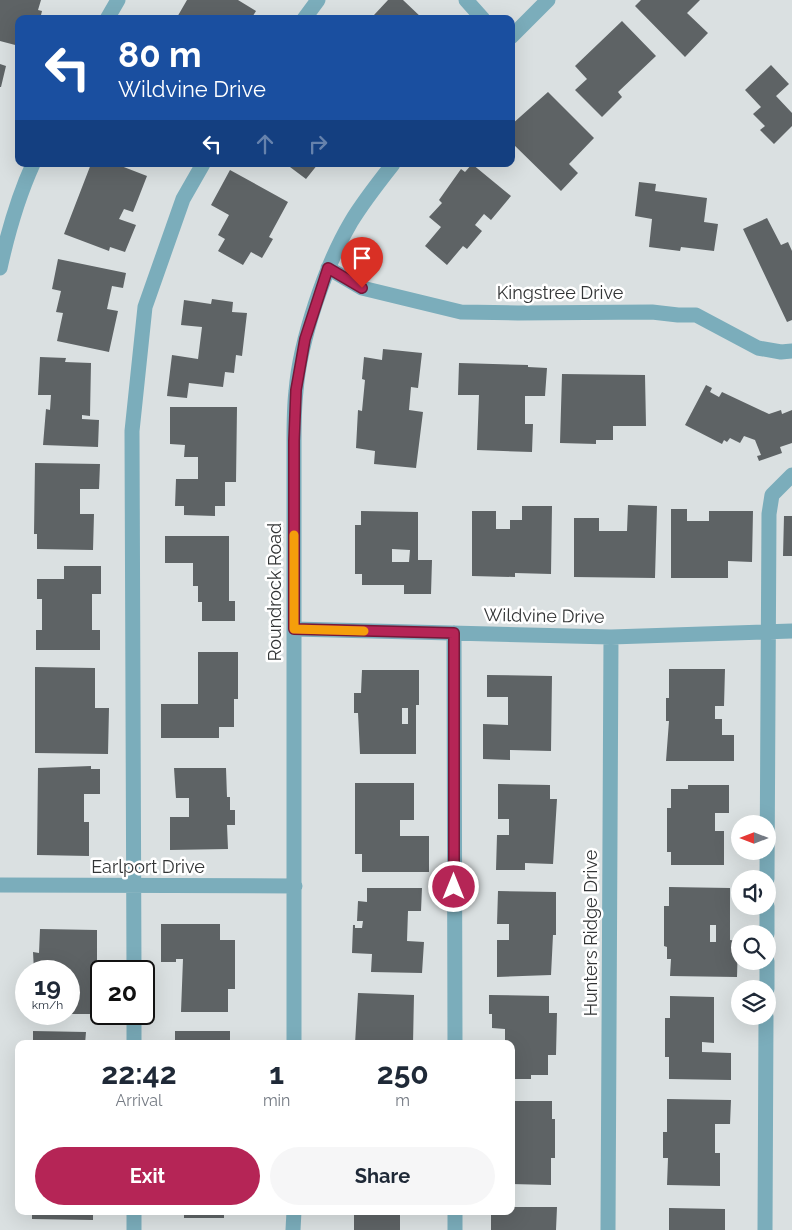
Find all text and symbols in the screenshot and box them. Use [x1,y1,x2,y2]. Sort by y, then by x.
text: 80 m [118,34,202,75]
icon: left [35,35,100,100]
text: Wildvine Drive [118,76,266,102]
icon: left [198,130,226,158]
icon: ahead [251,130,279,158]
icon: right [304,130,332,158]
pin [341,237,383,288]
icon: arrive [348,244,376,272]
street label: Kingstree Drive [497,282,624,303]
street label: Roundrock Road [264,523,285,661]
street label: Wildvine Drive [483,604,605,627]
north arrow [731,815,776,860]
map controls [731,815,776,1025]
street label: Hunters Ridge Drive [580,849,601,1016]
street label: Earlport Drive [91,856,205,877]
position arrow [427,860,479,912]
button: sound [731,870,776,915]
button: search [731,925,776,970]
speed limit sign: 20 [90,960,155,1025]
text: 19 [34,971,61,1001]
button: layers [731,980,776,1025]
text: km/h [32,998,63,1012]
text: 22:42 [101,1056,177,1091]
text: 1 [269,1056,284,1091]
text: 250 [377,1056,429,1091]
text: Arrival [115,1091,162,1110]
text: min [263,1091,290,1110]
text: m [395,1091,410,1110]
button: Exit [35,1147,260,1205]
button: Share [270,1147,495,1205]

